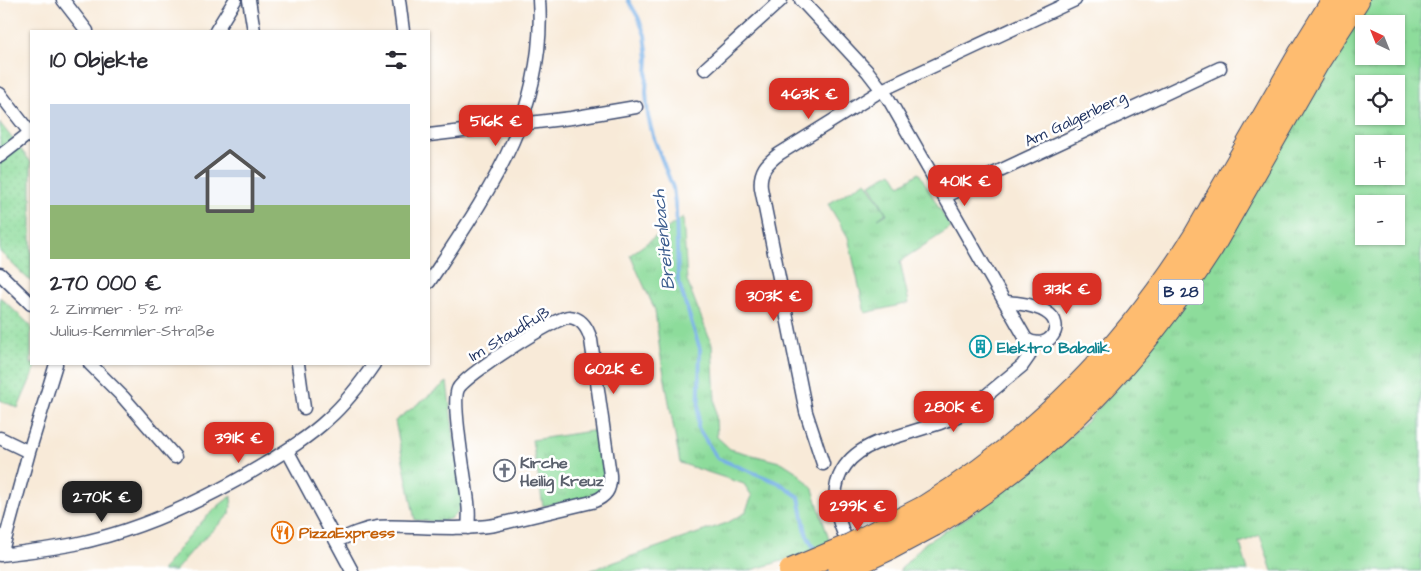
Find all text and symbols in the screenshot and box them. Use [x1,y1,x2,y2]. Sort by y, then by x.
north arrow [1355,15,1405,65]
map controls [1355,15,1405,245]
text: 10 Objekte [50,46,148,75]
icon: filters [382,46,410,74]
button: locate [1355,75,1405,125]
pin: 463K € [768,78,850,120]
text: 463K € [780,83,838,105]
street label: Am Galgenberg [1021,86,1131,153]
pin: 516K € [455,104,537,147]
text: 516K € [470,110,522,132]
button: + [1355,135,1405,185]
icon: home [185,136,275,226]
pin: 401K € [924,164,1006,207]
text: 401K € [939,170,991,192]
water label: Breitenbach [646,187,681,291]
button: − [1355,195,1405,245]
text: 270 000 € [50,269,161,298]
pin: 313K € [1026,272,1108,315]
text: 313K € [1043,278,1091,300]
pin: 303K € [733,280,815,322]
road number: B 28 [1158,280,1204,304]
text: 303K € [746,285,802,307]
text: 2 Zimmer · 52 m² [50,298,183,320]
street label: Im Staudfuß [465,301,554,367]
text: Julius-Kemmler-Straße [50,320,215,342]
building icon: Elektro Babalik [969,335,993,359]
place label: Elektro Babalik [997,337,1110,359]
pin: 602K € [573,352,655,395]
text: 602K € [585,358,643,380]
pin: 280K € [913,390,995,433]
text: 280K € [925,396,983,418]
pin: 391K € [198,422,280,464]
text: 391K € [215,427,263,449]
place label: Kirche Heilig Kreuz [520,452,605,494]
church icon: Kirche Heilig Kreuz [492,459,516,483]
pin: 270K € [61,480,143,523]
text: 270K € [73,486,131,508]
pin: 299K € [817,490,899,532]
text: 299K € [830,495,886,517]
restaurant icon: PizzaExpress [271,520,295,544]
place label: PizzaExpress [299,522,395,544]

